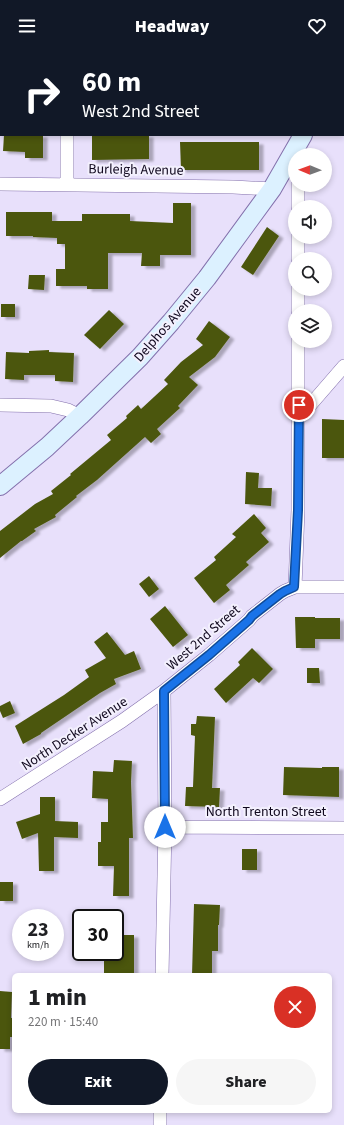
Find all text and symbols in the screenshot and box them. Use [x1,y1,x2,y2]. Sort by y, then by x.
text: Headway [135,14,209,39]
icon: menu [16,15,38,37]
icon: heart [306,15,328,37]
text: 60 m [82,62,141,102]
icon: right [16,68,68,120]
text: West 2nd Street [82,99,199,124]
north arrow [288,148,332,192]
map controls [288,148,332,348]
street label: Burleigh Avenue [88,159,184,181]
button: sound [288,200,332,244]
button: search [288,252,332,296]
street label: Delphos Avenue [129,283,206,367]
button: layers [288,304,332,348]
pin [282,388,316,422]
icon: arrive [288,394,310,416]
street label: West 2nd Street [163,600,245,675]
street label: North Decker Avenue [18,692,132,776]
street label: North Trenton Street [206,802,327,822]
position arrow [144,806,186,848]
speed limit sign: 30 [72,909,124,961]
text: 23 [27,916,49,944]
text: km/h [27,938,49,952]
text: 1 min [28,980,87,1015]
button: close [274,986,316,1028]
text: 220 m · 15:40 [28,1013,98,1031]
button: Exit [28,1059,168,1105]
button: Share [176,1059,316,1105]

